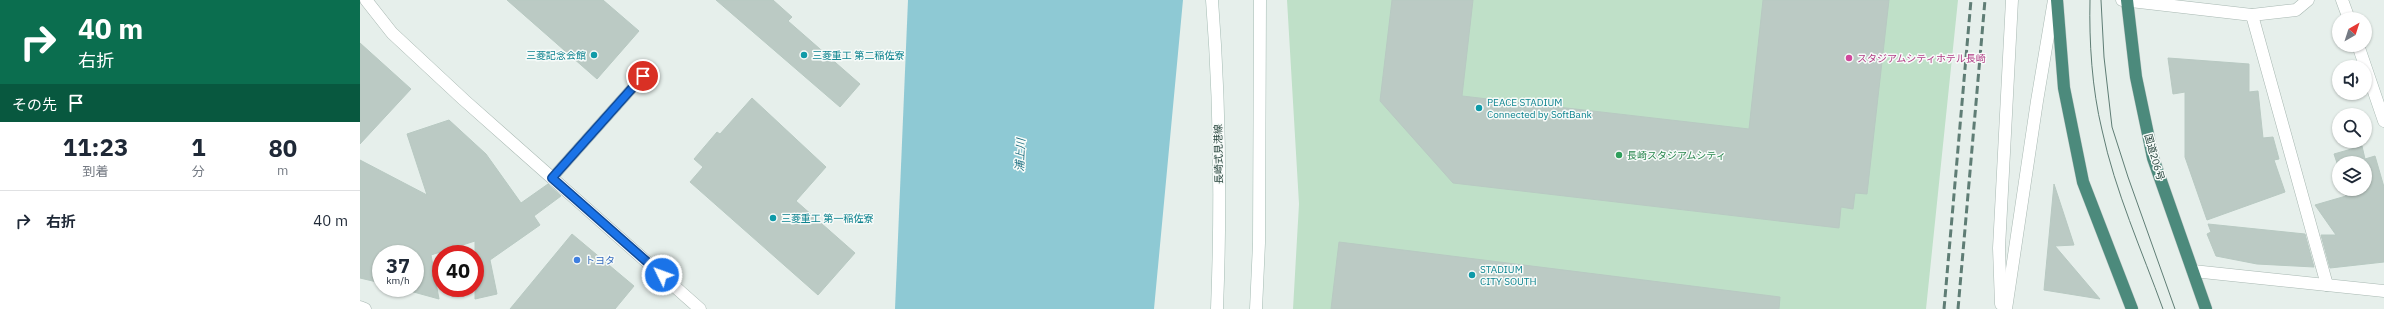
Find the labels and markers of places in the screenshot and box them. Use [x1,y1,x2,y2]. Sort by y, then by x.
place label: 三菱記念会館 [526,49,586,62]
place label: 三菱重工 第二稲佐寮 [812,49,904,62]
marker: 三菱記念会館 [589,50,599,60]
marker: 三菱重工 第二稲佐寮 [799,50,809,60]
place label: スタジアムシティホテル長崎 [1857,52,1986,65]
marker: スタジアムシティホテル長崎 [1844,53,1854,63]
pin [626,59,660,93]
place label: PEACE STADIUM Connected by SoftBank [1487,96,1593,121]
marker: PEACE STADIUM Connected by SoftBank [1474,103,1484,113]
place label: 長崎スタジアムシティ [1627,149,1726,162]
marker: 長崎スタジアムシティ [1614,150,1624,160]
place label: 三菱重工 第一稲佐寮 [781,212,873,225]
marker: 三菱重工 第一稲佐寮 [768,213,778,223]
place label: トヨタ [585,254,615,267]
marker: トヨタ [572,255,582,265]
place label: STADIUM CITY SOUTH [1480,263,1537,288]
marker: STADIUM CITY SOUTH [1467,270,1477,280]

